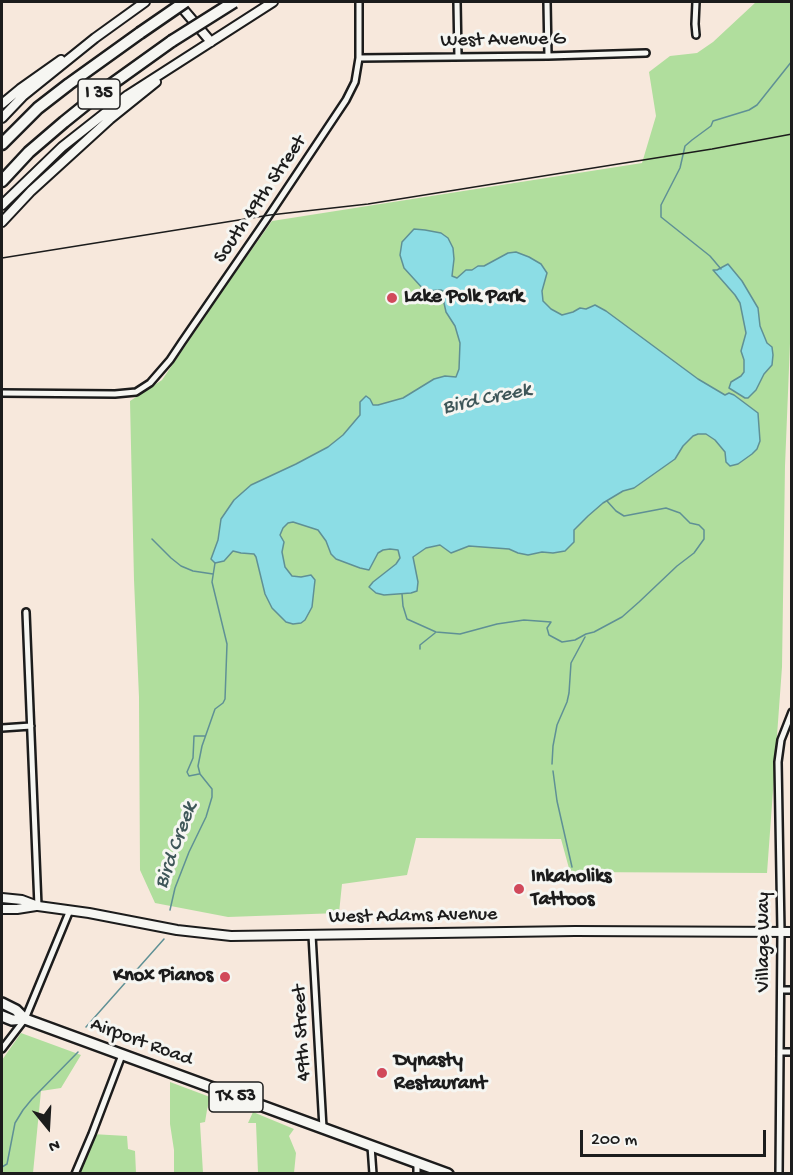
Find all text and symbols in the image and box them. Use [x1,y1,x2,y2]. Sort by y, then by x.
street label: West Avenue G [440,28,566,54]
road number: I 35 [78,79,120,109]
street label: South 49th Street [209,131,313,269]
place label: Lake Polk Park [404,286,524,310]
marker: Lake Polk Park [385,291,399,305]
water label: Bird Creek [440,378,534,422]
water label: Bird Creek [150,799,204,893]
place label: Inkaholiks Tattoos [531,866,611,913]
marker: Inkaholiks Tattoos [512,882,526,896]
street label: Village Way [753,892,777,992]
street label: West Adams Avenue [328,904,498,930]
place label: Knox Pianos [113,965,213,989]
marker: Knox Pianos [218,970,232,984]
street label: 49th Street [288,984,318,1082]
street label: Airport Road [87,1013,195,1073]
place label: Dynasty Restaurant [394,1050,487,1097]
marker: Dynasty Restaurant [375,1066,389,1080]
road number: TX 53 [209,1082,263,1112]
north arrow [18,1097,78,1157]
scale bar [583,1118,769,1156]
text: 200 m [591,1130,637,1151]
text: N [46,1134,62,1155]

